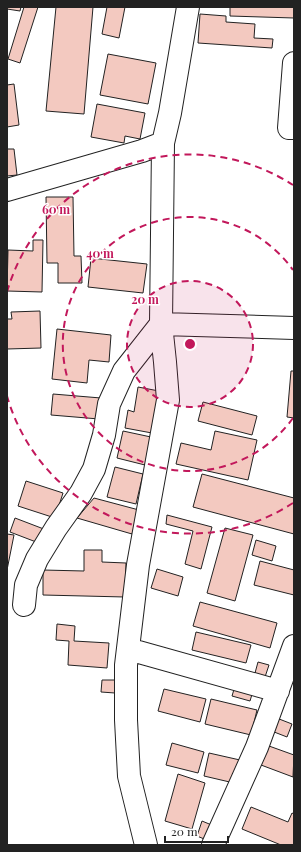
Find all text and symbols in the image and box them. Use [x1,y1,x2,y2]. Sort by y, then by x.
text: 60 m [42,201,70,217]
text: 40 m [86,245,114,261]
text: 20 m [131,291,159,307]
centre of rings [183,337,197,351]
scale bar [165,818,228,844]
text: 20 m [171,823,198,839]

